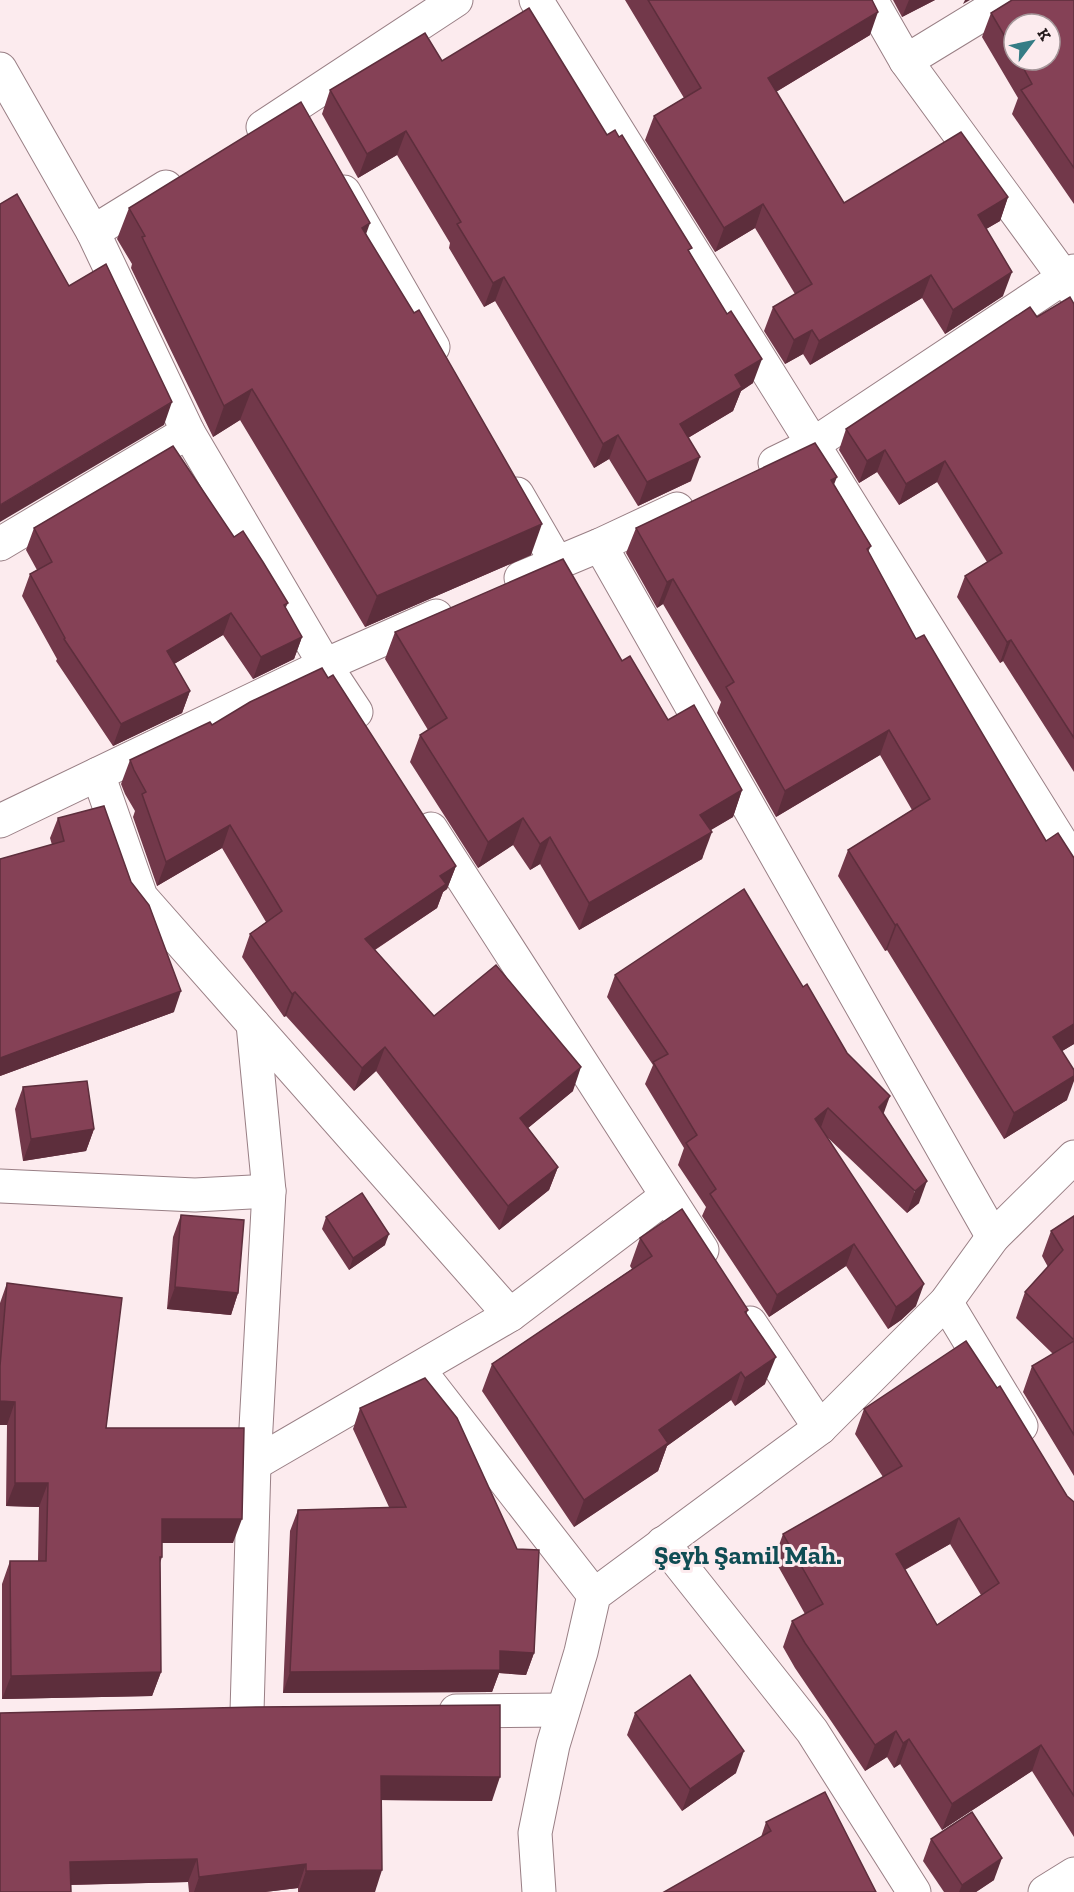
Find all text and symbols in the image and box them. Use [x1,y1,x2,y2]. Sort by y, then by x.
north arrow [1002,12,1062,72]
text: K [1033,25,1055,44]
district label: Şeyh Şamil Mah. [654,1539,842,1571]

